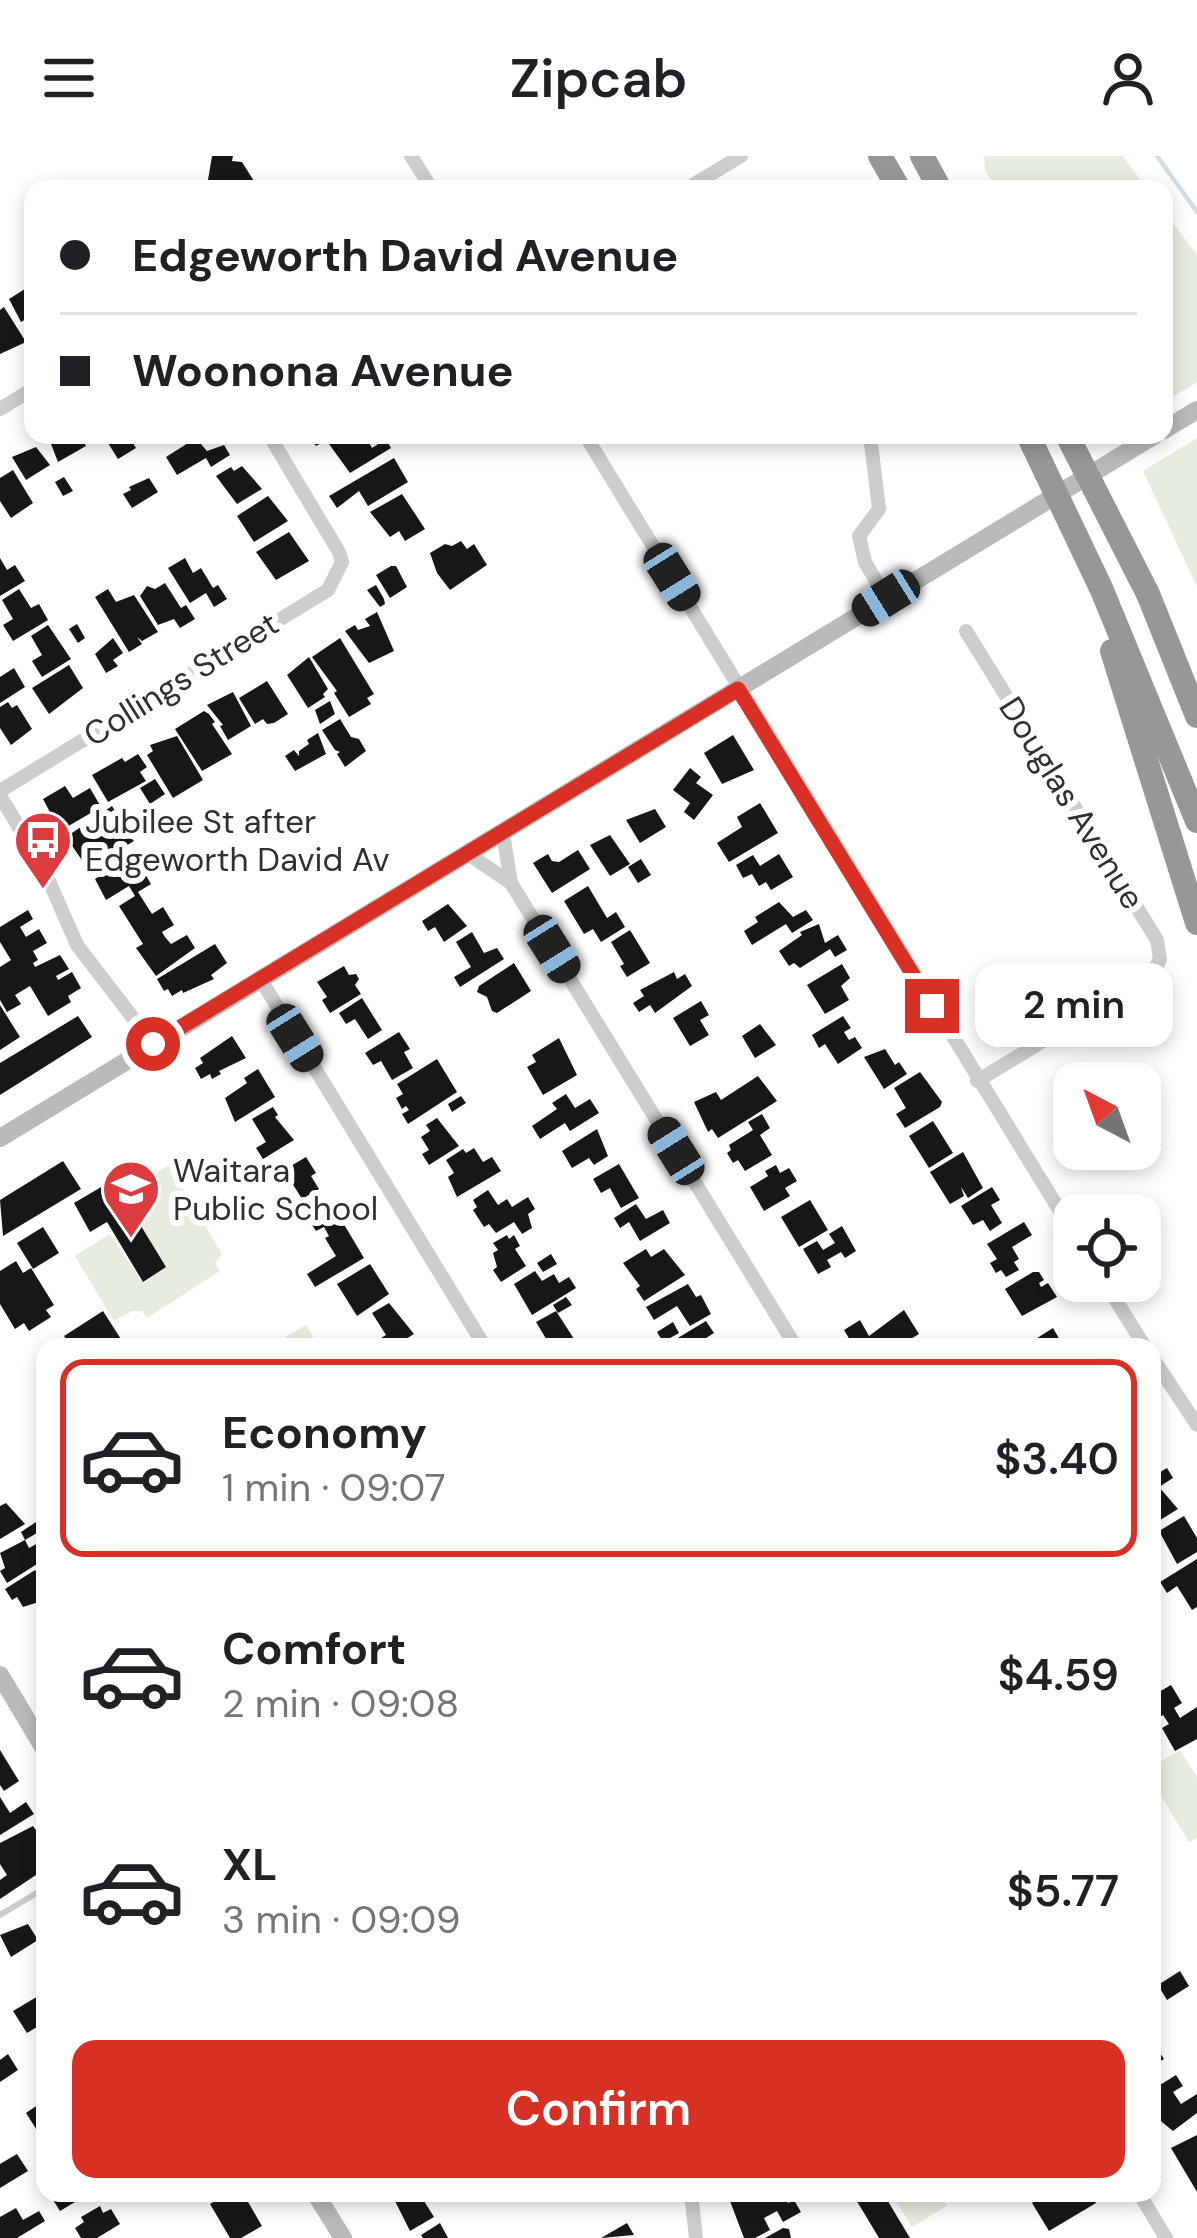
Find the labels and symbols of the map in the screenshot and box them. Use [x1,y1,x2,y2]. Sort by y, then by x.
car [638,537,706,617]
car [846,564,926,632]
street label: Collings Street [75,602,287,756]
street label: Douglas Avenue [990,689,1154,917]
place label: Jubilee St after Edgeworth David Av [85,800,390,881]
bus stop icon: Jubilee St after Edgeworth David Av [12,809,74,891]
car [518,909,586,989]
callout: 2 min [974,964,1172,1048]
route end [905,979,959,1033]
car [261,998,329,1078]
route start [126,1017,180,1071]
north arrow [1053,1062,1161,1170]
car [642,1111,710,1191]
place label: Waitara Public School [173,1149,378,1230]
school or university icon: Waitara Public School [100,1158,162,1240]

